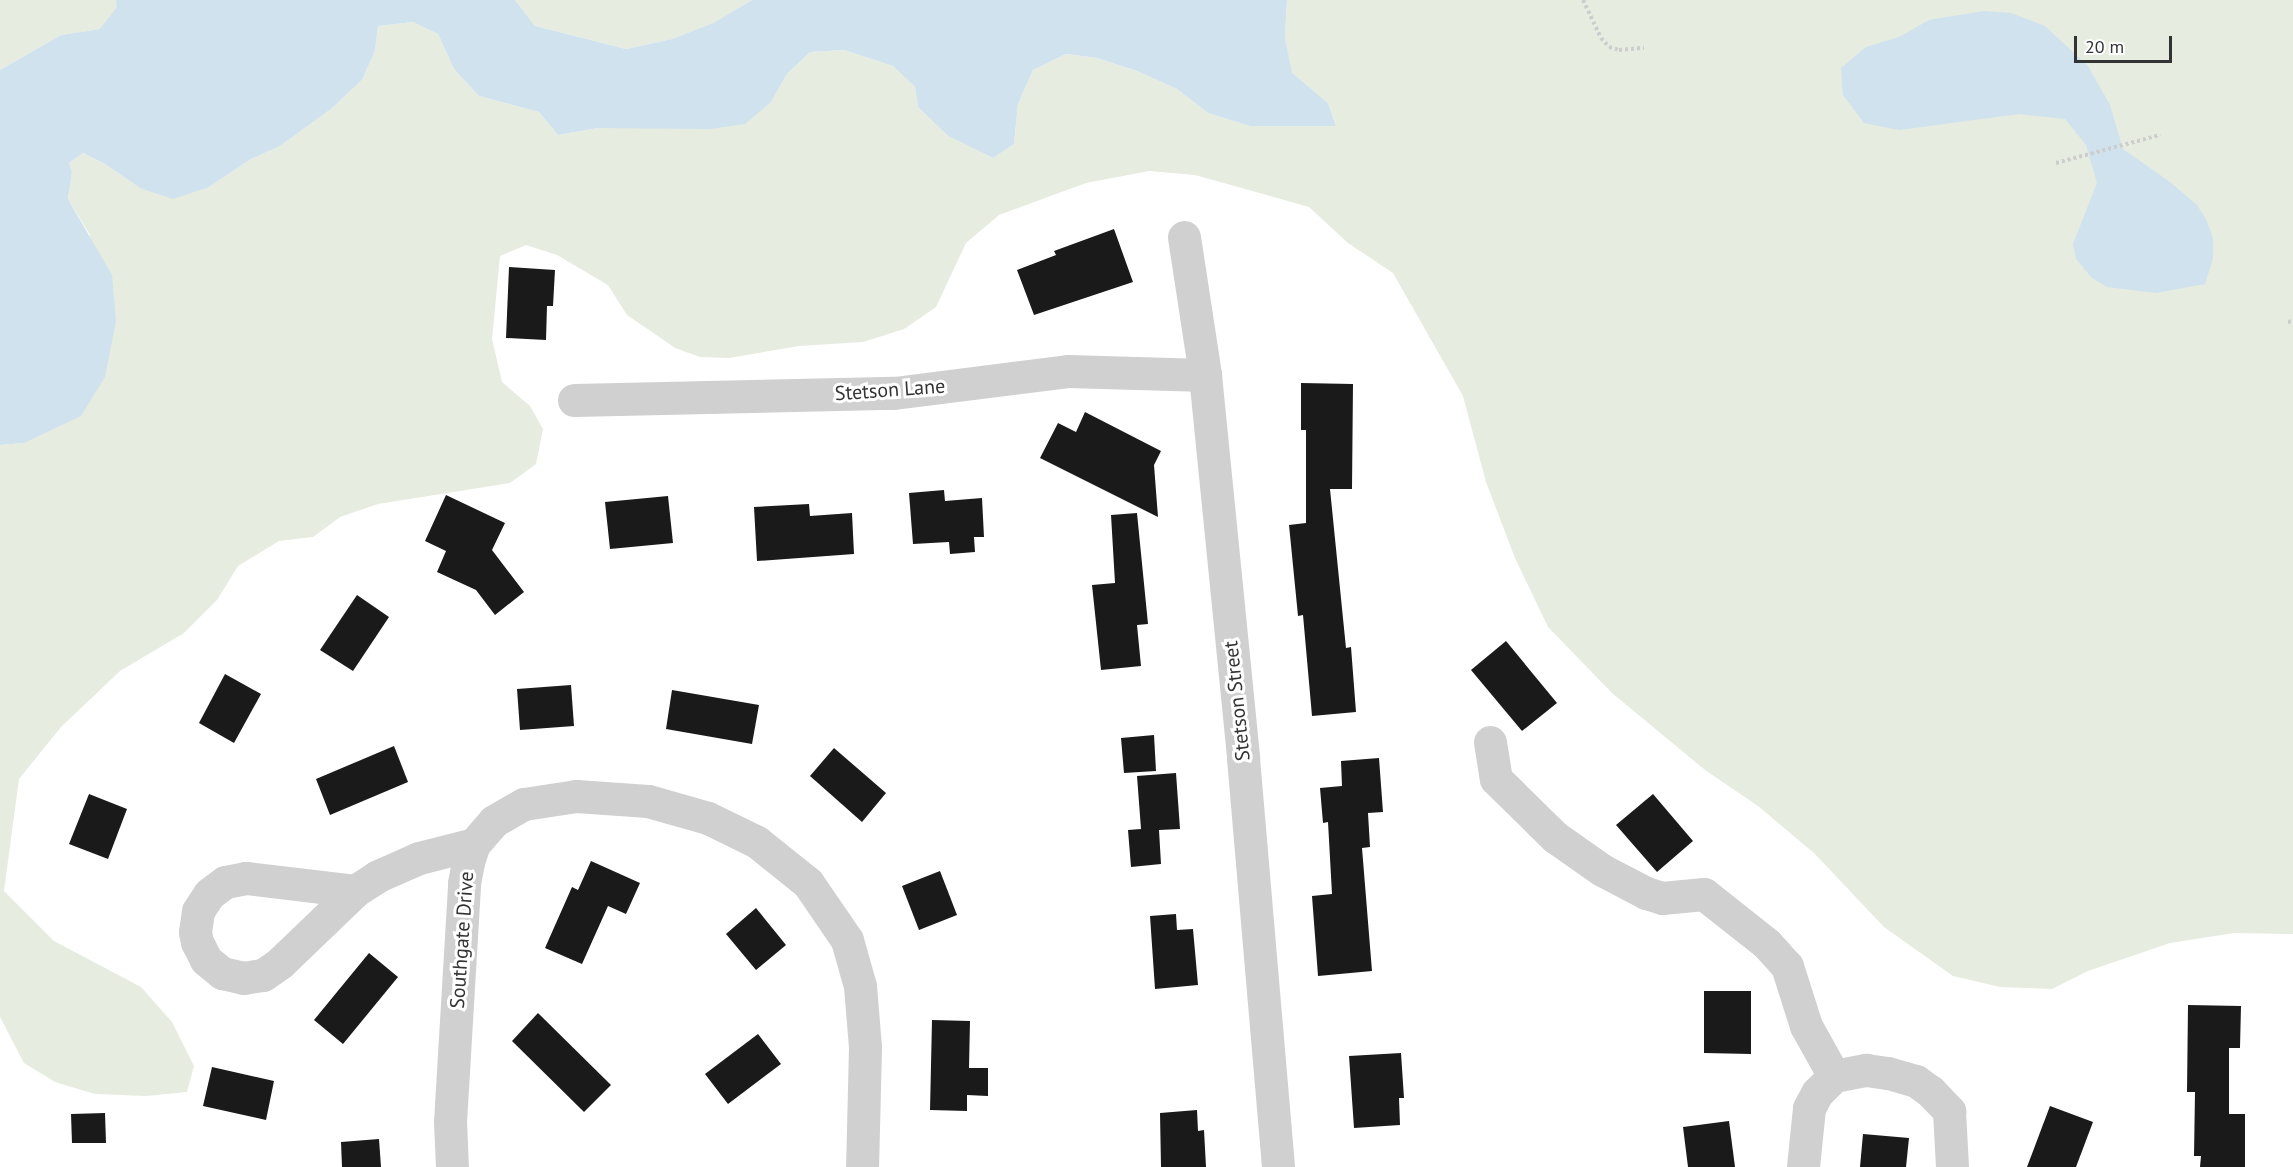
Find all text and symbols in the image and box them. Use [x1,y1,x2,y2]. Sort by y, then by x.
scale bar [2077,24,2174,62]
text: 20 m [2085,35,2124,58]
street label: Stetson Lane [834,374,946,406]
street label: Stetson Street [1219,640,1255,762]
street label: Southgate Drive [445,871,479,1009]

